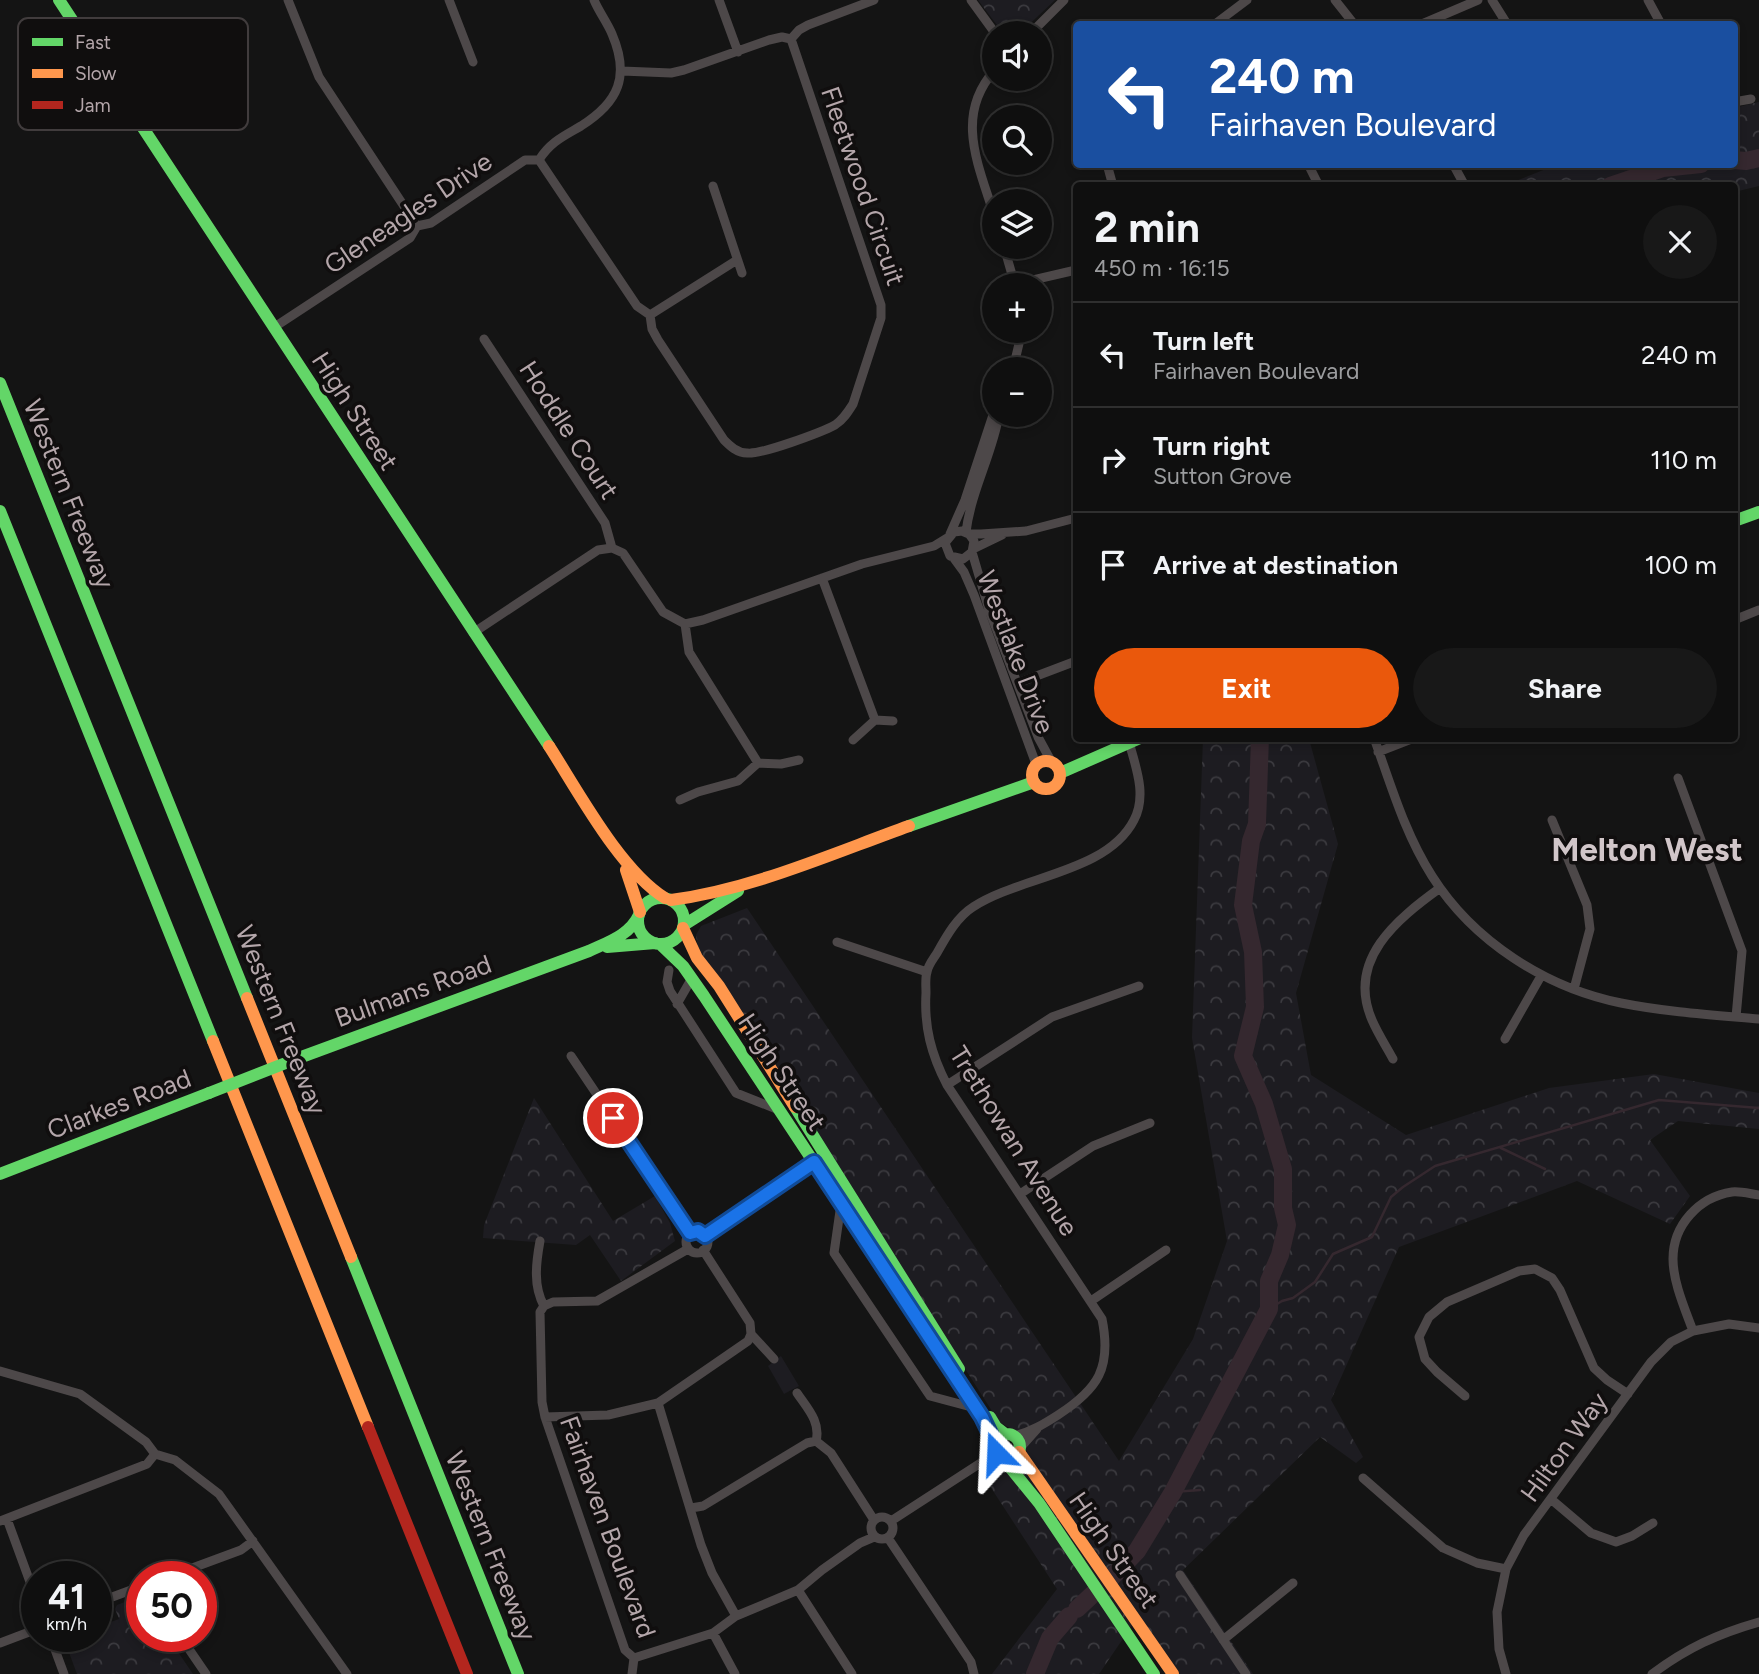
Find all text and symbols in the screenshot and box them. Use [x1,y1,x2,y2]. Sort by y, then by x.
legend [18,18,248,130]
map controls [982,21,1052,427]
button: sound [982,21,1052,91]
text: Fast [75,31,111,54]
text: 240 m [1209,46,1355,105]
icon: left [1094,49,1185,140]
text: Slow [75,62,117,85]
street label: Fleetwood Circuit [814,82,912,290]
text: Jam [75,94,111,117]
button: search [982,105,1052,175]
text: Fairhaven Boulevard [1209,106,1496,144]
street label: Gleneagles Drive [318,145,498,281]
button: layers [982,189,1052,259]
text: 2 min [1094,202,1200,253]
button: close [1643,205,1717,279]
text: 450 m · 16:15 [1094,254,1230,282]
button: + [982,273,1052,343]
text: Turn left [1153,325,1254,357]
icon: left [1094,336,1132,374]
text: 240 m [1641,339,1717,371]
street label: High Street [305,346,405,476]
street label: Hoddle Court [512,355,626,505]
button: − [982,357,1052,427]
text: Fairhaven Boulevard [1153,357,1360,385]
street label: Western Freeway [16,395,122,594]
text: Turn right [1153,430,1270,462]
icon: right [1094,441,1132,479]
text: 110 m [1650,444,1717,476]
text: Sutton Grove [1153,462,1292,490]
icon: arrive [1094,546,1132,584]
text: Arrive at destination [1153,549,1398,581]
text: 100 m [1644,549,1717,581]
street label: Westlake Drive [970,566,1062,738]
button: Exit [1094,648,1399,728]
button: Share [1413,648,1717,728]
district label: Melton West [1551,830,1743,869]
street label: Western Freeway [228,921,334,1120]
street label: Bulmans Road [330,948,496,1034]
street label: High Street [731,1007,833,1137]
street label: Trethowan Avenue [943,1040,1085,1242]
street label: Clarkes Road [43,1062,195,1146]
pin [583,1088,643,1148]
icon: arrive [594,1099,632,1137]
street label: Hilton Way [1514,1386,1615,1508]
street label: Fairhaven Boulevard [553,1412,663,1642]
position arrow [959,1416,1033,1490]
street label: Western Freeway [438,1447,544,1646]
street label: High Street [1062,1486,1166,1614]
speed limit sign: 50 [126,1561,217,1652]
text: 41 [48,1576,85,1618]
text: km/h [46,1613,87,1635]

